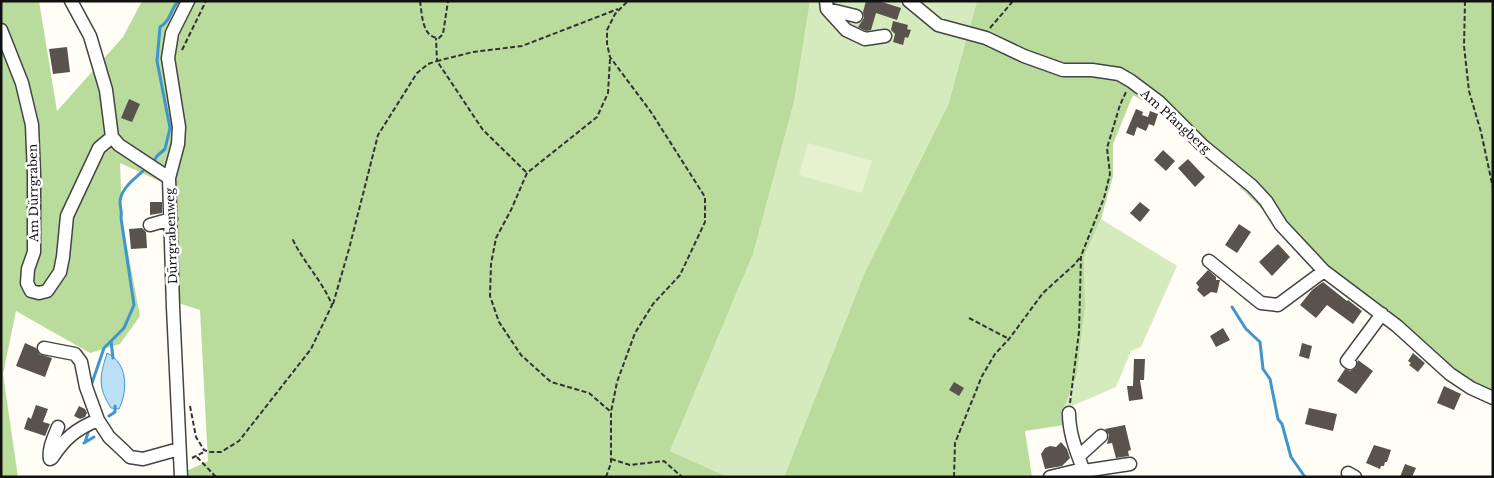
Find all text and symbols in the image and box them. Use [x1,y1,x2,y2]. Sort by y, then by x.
street label: Am Pfangberg [1137,85,1215,157]
street label: Am Dürrgraben [25,144,41,243]
street label: Dürrgrabenweg [162,187,180,284]

